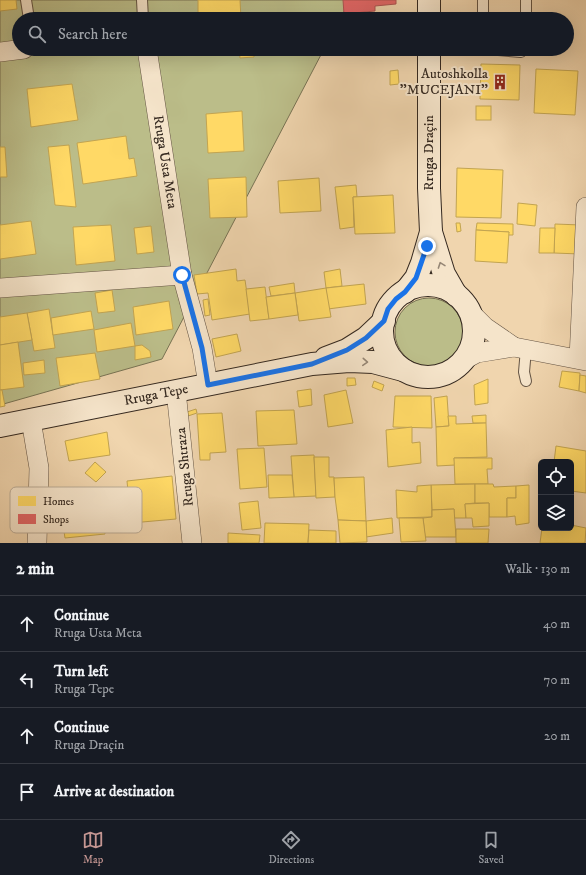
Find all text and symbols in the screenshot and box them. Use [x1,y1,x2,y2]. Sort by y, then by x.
search box [12,12,574,56]
icon: search [26,23,48,45]
text: Search here [58,25,127,44]
place label: Autoshkolla "MUCEJANI" [400,65,488,99]
building icon: Autoshkolla "MUCEJANI" [491,73,509,91]
street label: Rruga Usta Meta [149,114,181,210]
street label: Rruga Draçin [420,115,438,191]
route end [418,237,436,255]
one-way arrow [437,261,445,268]
route start [173,266,191,284]
one-way arrow [362,357,368,366]
street label: Rruga Tepe [122,380,190,410]
street label: Rruga Shtraza [172,427,198,507]
map controls [538,459,574,531]
button: locate [538,459,574,495]
legend [10,487,142,533]
text: Homes [43,495,74,509]
button: layers [538,495,574,531]
text: Shops [43,513,69,527]
text: 2 min [16,558,54,580]
text: Walk · 130 m [505,561,570,577]
text: Continue [54,606,109,625]
icon: ahead [16,613,38,635]
text: 40 m [543,616,570,632]
text: Rruga Usta Meta [54,625,142,641]
text: Turn left [54,662,108,681]
icon: left [16,669,38,691]
text: 70 m [544,672,570,688]
text: Rruga Tepe [54,681,114,697]
text: Continue [54,718,109,737]
icon: ahead [16,725,38,747]
text: 20 m [544,728,570,744]
text: Rruga Draçin [54,737,124,753]
icon: arrive [16,781,38,803]
text: Arrive at destination [54,782,174,801]
tab: Map [82,829,104,867]
tab: Directions [269,829,314,867]
tab: Saved [479,829,504,867]

